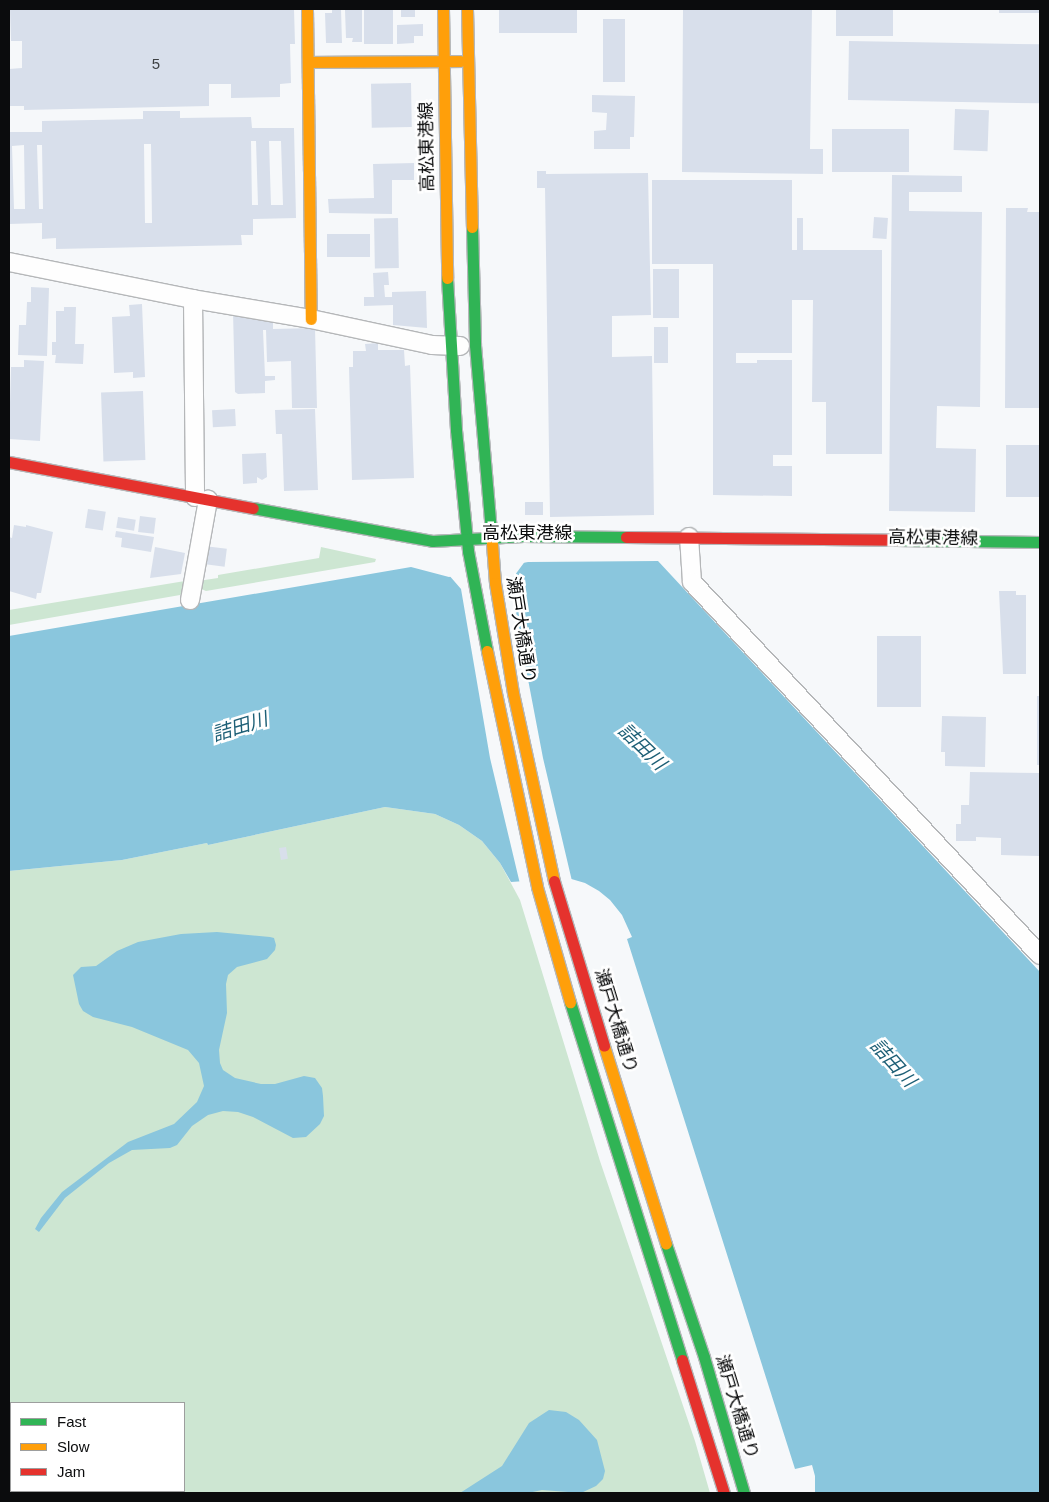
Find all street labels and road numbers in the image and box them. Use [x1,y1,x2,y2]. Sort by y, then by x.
street label: 高松東港線 [415,102,439,192]
street label: 高松東港線 [482,522,572,544]
street label: 高松東港線 [888,526,978,550]
street label: 瀬戸大橋通り [502,575,540,685]
street label: 瀬戸大橋通り [590,966,642,1076]
street label: 瀬戸大橋通り [711,1352,763,1462]

